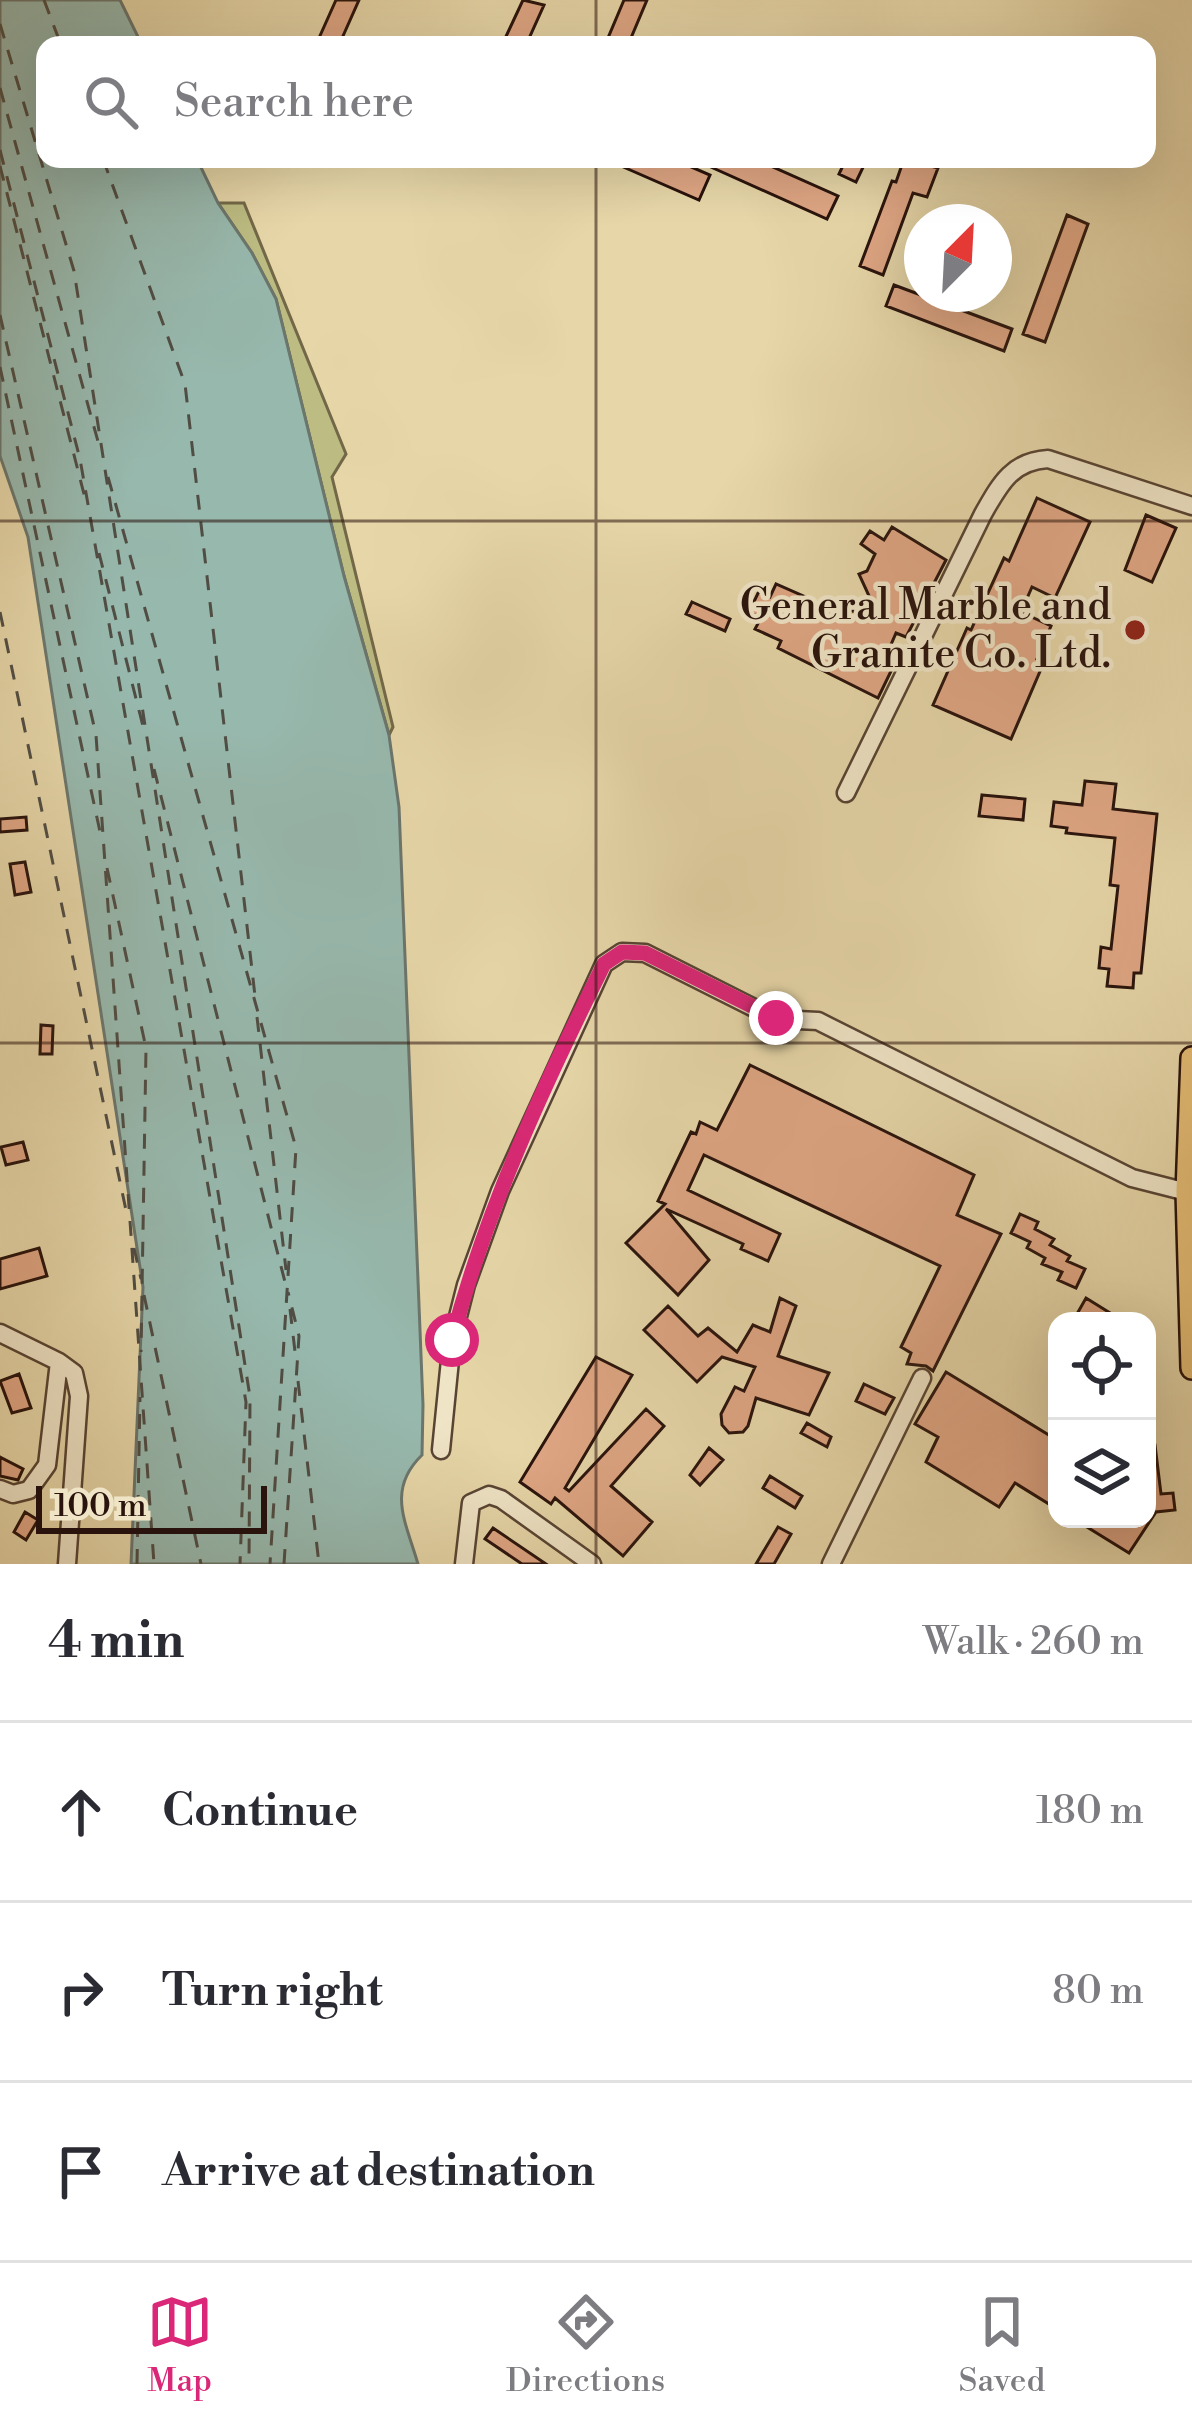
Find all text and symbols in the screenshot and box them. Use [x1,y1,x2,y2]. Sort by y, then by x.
search box [36,36,1156,168]
icon: search [78,69,144,135]
text: Search here [174,74,414,131]
north arrow [904,204,1012,312]
place label: General Marble and Granite Co. Ltd. [740,580,1111,681]
marker: General Marble and Granite Co. Ltd. [1122,617,1148,643]
route end [749,991,803,1045]
map controls [1048,1312,1156,1528]
button: locate [1048,1312,1156,1420]
route start [425,1313,479,1367]
button: layers [1048,1420,1156,1528]
scale bar [36,1480,267,1533]
text: 100 m [54,1486,147,1527]
text: 4 min [48,1610,184,1674]
text: Walk · 260 m [923,1618,1144,1667]
icon: ahead [48,1779,114,1845]
text: Continue [162,1783,358,1840]
text: 180 m [1036,1787,1144,1836]
icon: right [48,1959,114,2025]
text: Turn right [162,1963,383,2020]
text: 80 m [1052,1967,1144,2016]
icon: arrive [48,2139,114,2205]
text: Arrive at destination [162,2143,595,2200]
tab: Map [147,2289,213,2402]
tab: Directions [506,2289,665,2402]
tab: Saved [959,2289,1045,2402]

